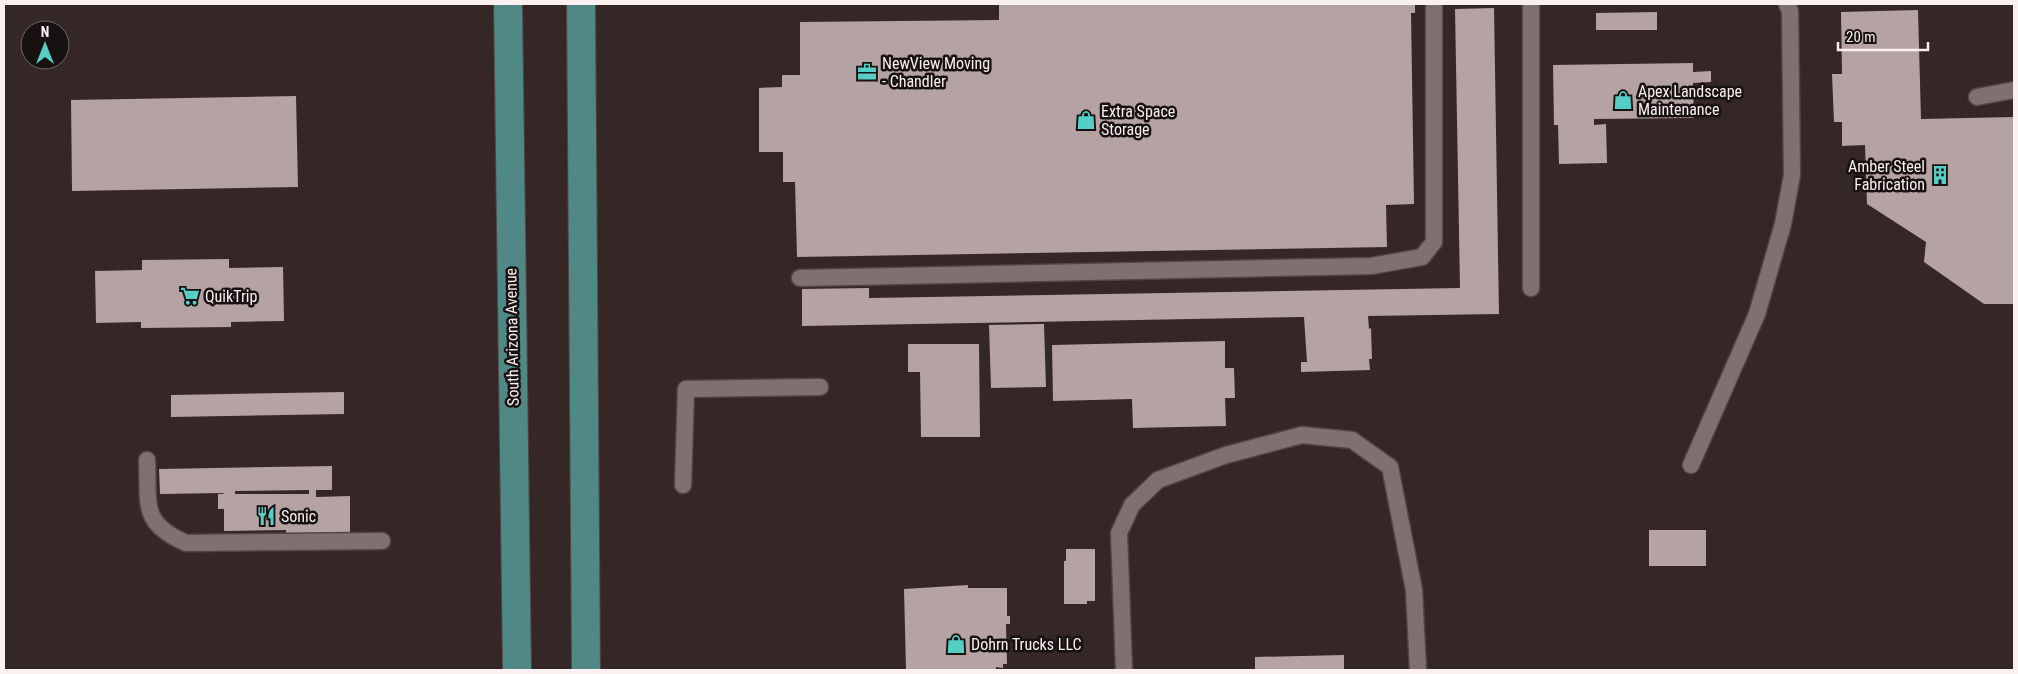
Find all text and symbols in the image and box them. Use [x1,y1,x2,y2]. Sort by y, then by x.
north arrow [20,20,70,70]
scale bar [1838,20,1928,52]
text: N [41,24,49,40]
text: 20 m [1846,28,1876,46]
place label: NewView Moving - Chandler [882,54,990,91]
office icon: NewView Moving - Chandler [856,61,878,83]
place label: Apex Landscape Maintenance [1638,82,1742,119]
shop icon: Apex Landscape Maintenance [1612,89,1634,111]
place label: Extra Space Storage [1101,102,1175,139]
shop icon: Extra Space Storage [1075,109,1097,131]
place label: Amber Steel Fabrication [1848,157,1925,194]
building icon: Amber Steel Fabrication [1929,164,1951,186]
street label: South Arizona Avenue [501,268,523,406]
supermarket icon: QuikTrip [179,285,201,307]
place label: QuikTrip [205,287,258,306]
restaurant icon: Sonic [255,505,277,527]
place label: Sonic [281,507,316,526]
shop icon: Dohrn Trucks LLC [945,633,967,655]
place label: Dohrn Trucks LLC [971,635,1082,654]

